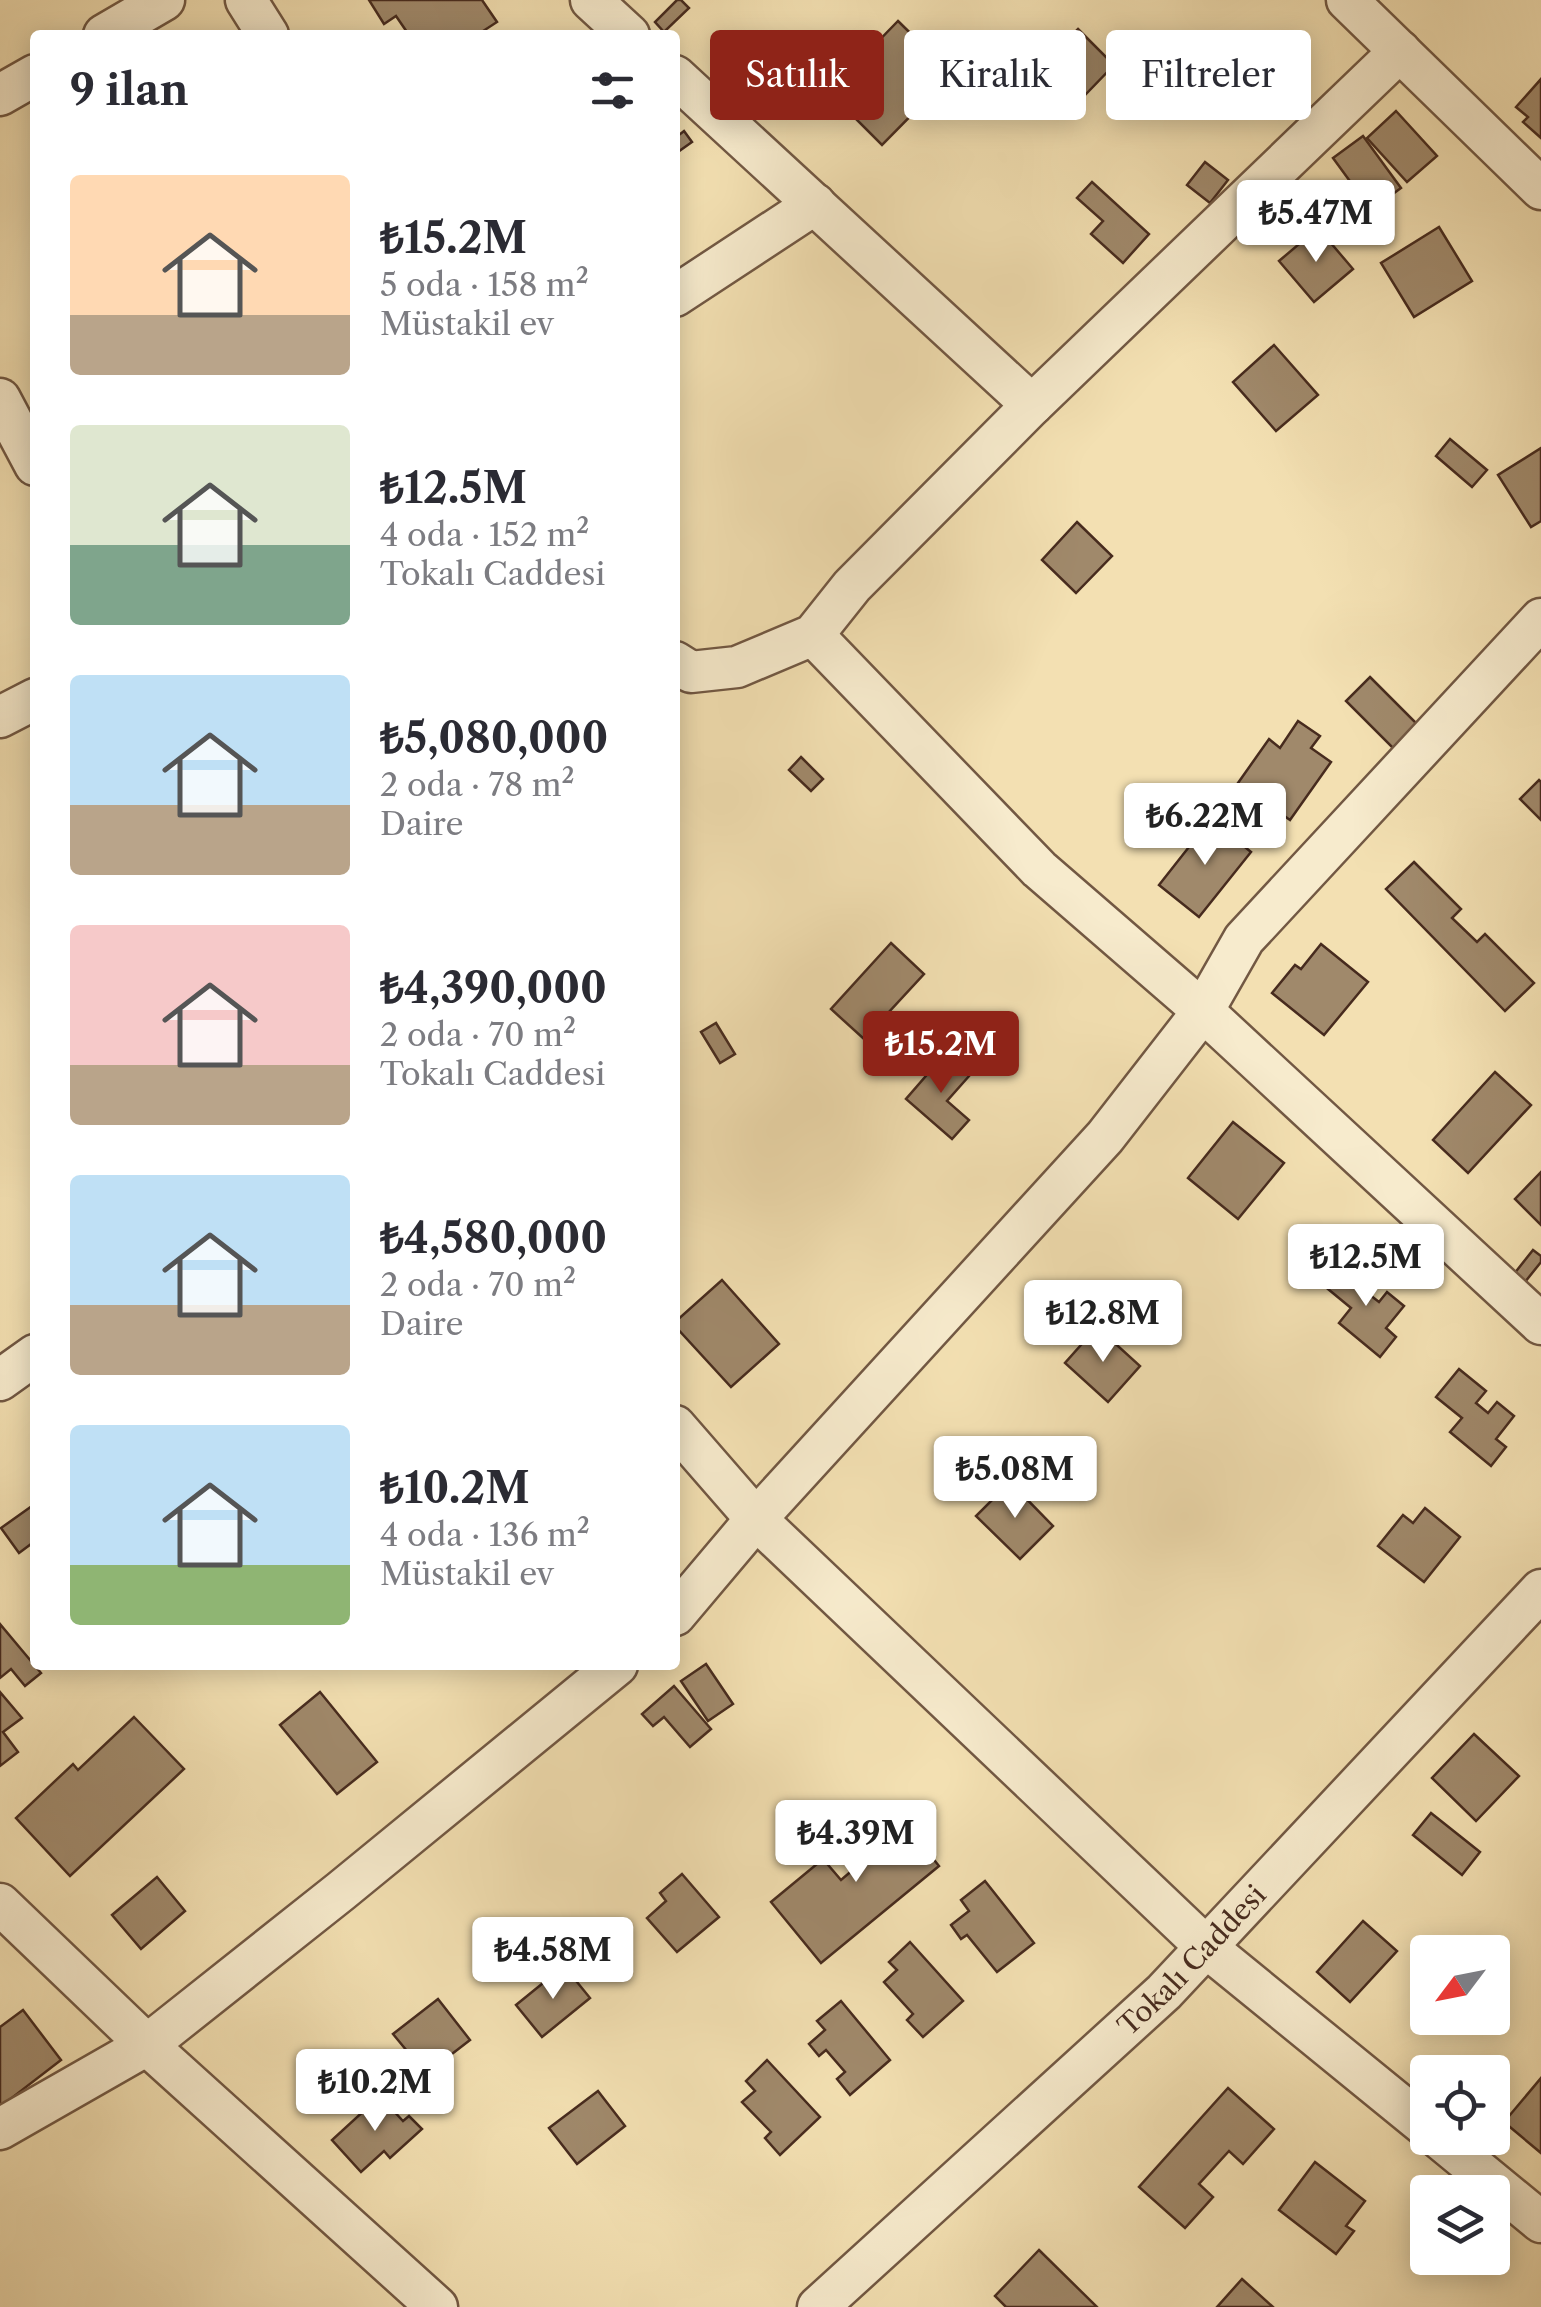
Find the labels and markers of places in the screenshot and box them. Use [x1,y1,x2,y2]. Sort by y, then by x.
pin: ₺5.47M [1235,180,1397,265]
pin: ₺6.22M [1124,783,1286,868]
pin: ₺15.2M [860,1011,1022,1096]
pin: ₺12.5M [1285,1224,1447,1309]
pin: ₺12.8M [1022,1280,1184,1365]
pin: ₺5.08M [934,1436,1096,1521]
pin: ₺4.39M [775,1800,937,1885]
pin: ₺4.58M [472,1917,634,2002]
pin: ₺10.2M [294,2049,456,2134]

